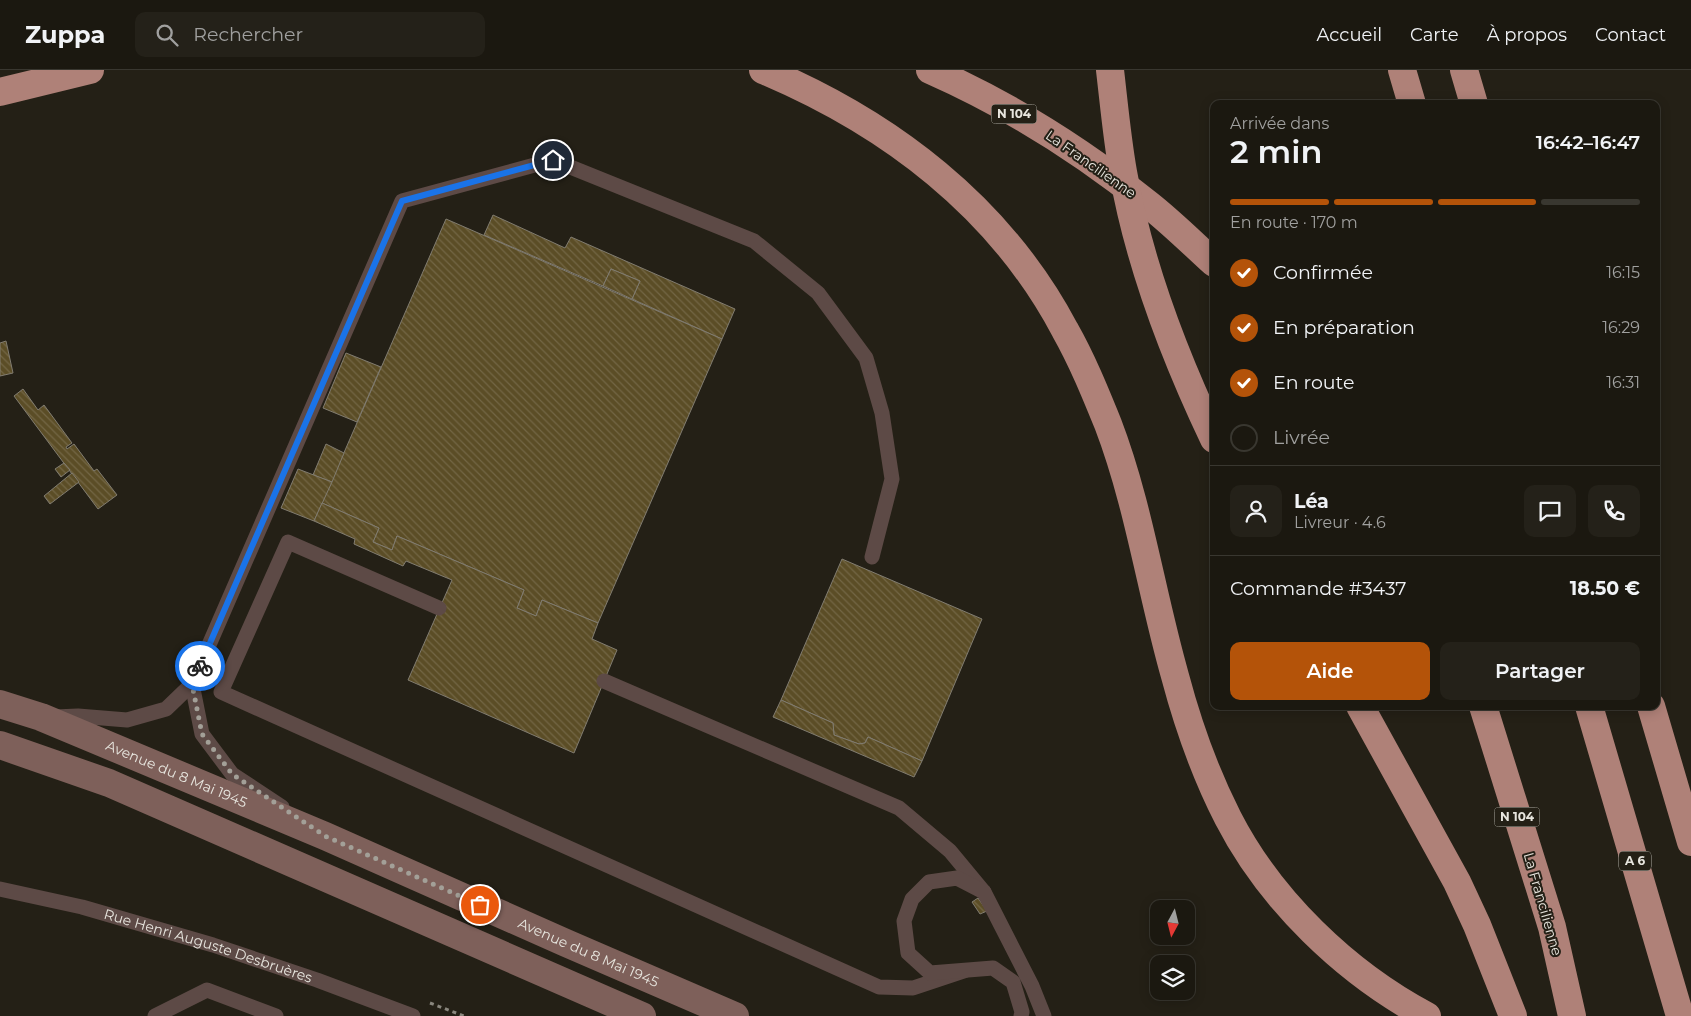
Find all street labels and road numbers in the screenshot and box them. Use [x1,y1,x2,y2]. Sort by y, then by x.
road number: N 104 [992,104,1036,124]
street label: La Francilienne [1042,126,1140,202]
street label: Avenue du 8 Mai 1945 [103,736,250,811]
road number: N 104 [1494,808,1540,826]
street label: La Francilienne [1520,850,1566,958]
road number: A 6 [1619,851,1651,870]
street label: Rue Henri Auguste Desbruères [102,905,315,987]
street label: Avenue du 8 Mai 1945 [515,914,662,991]

